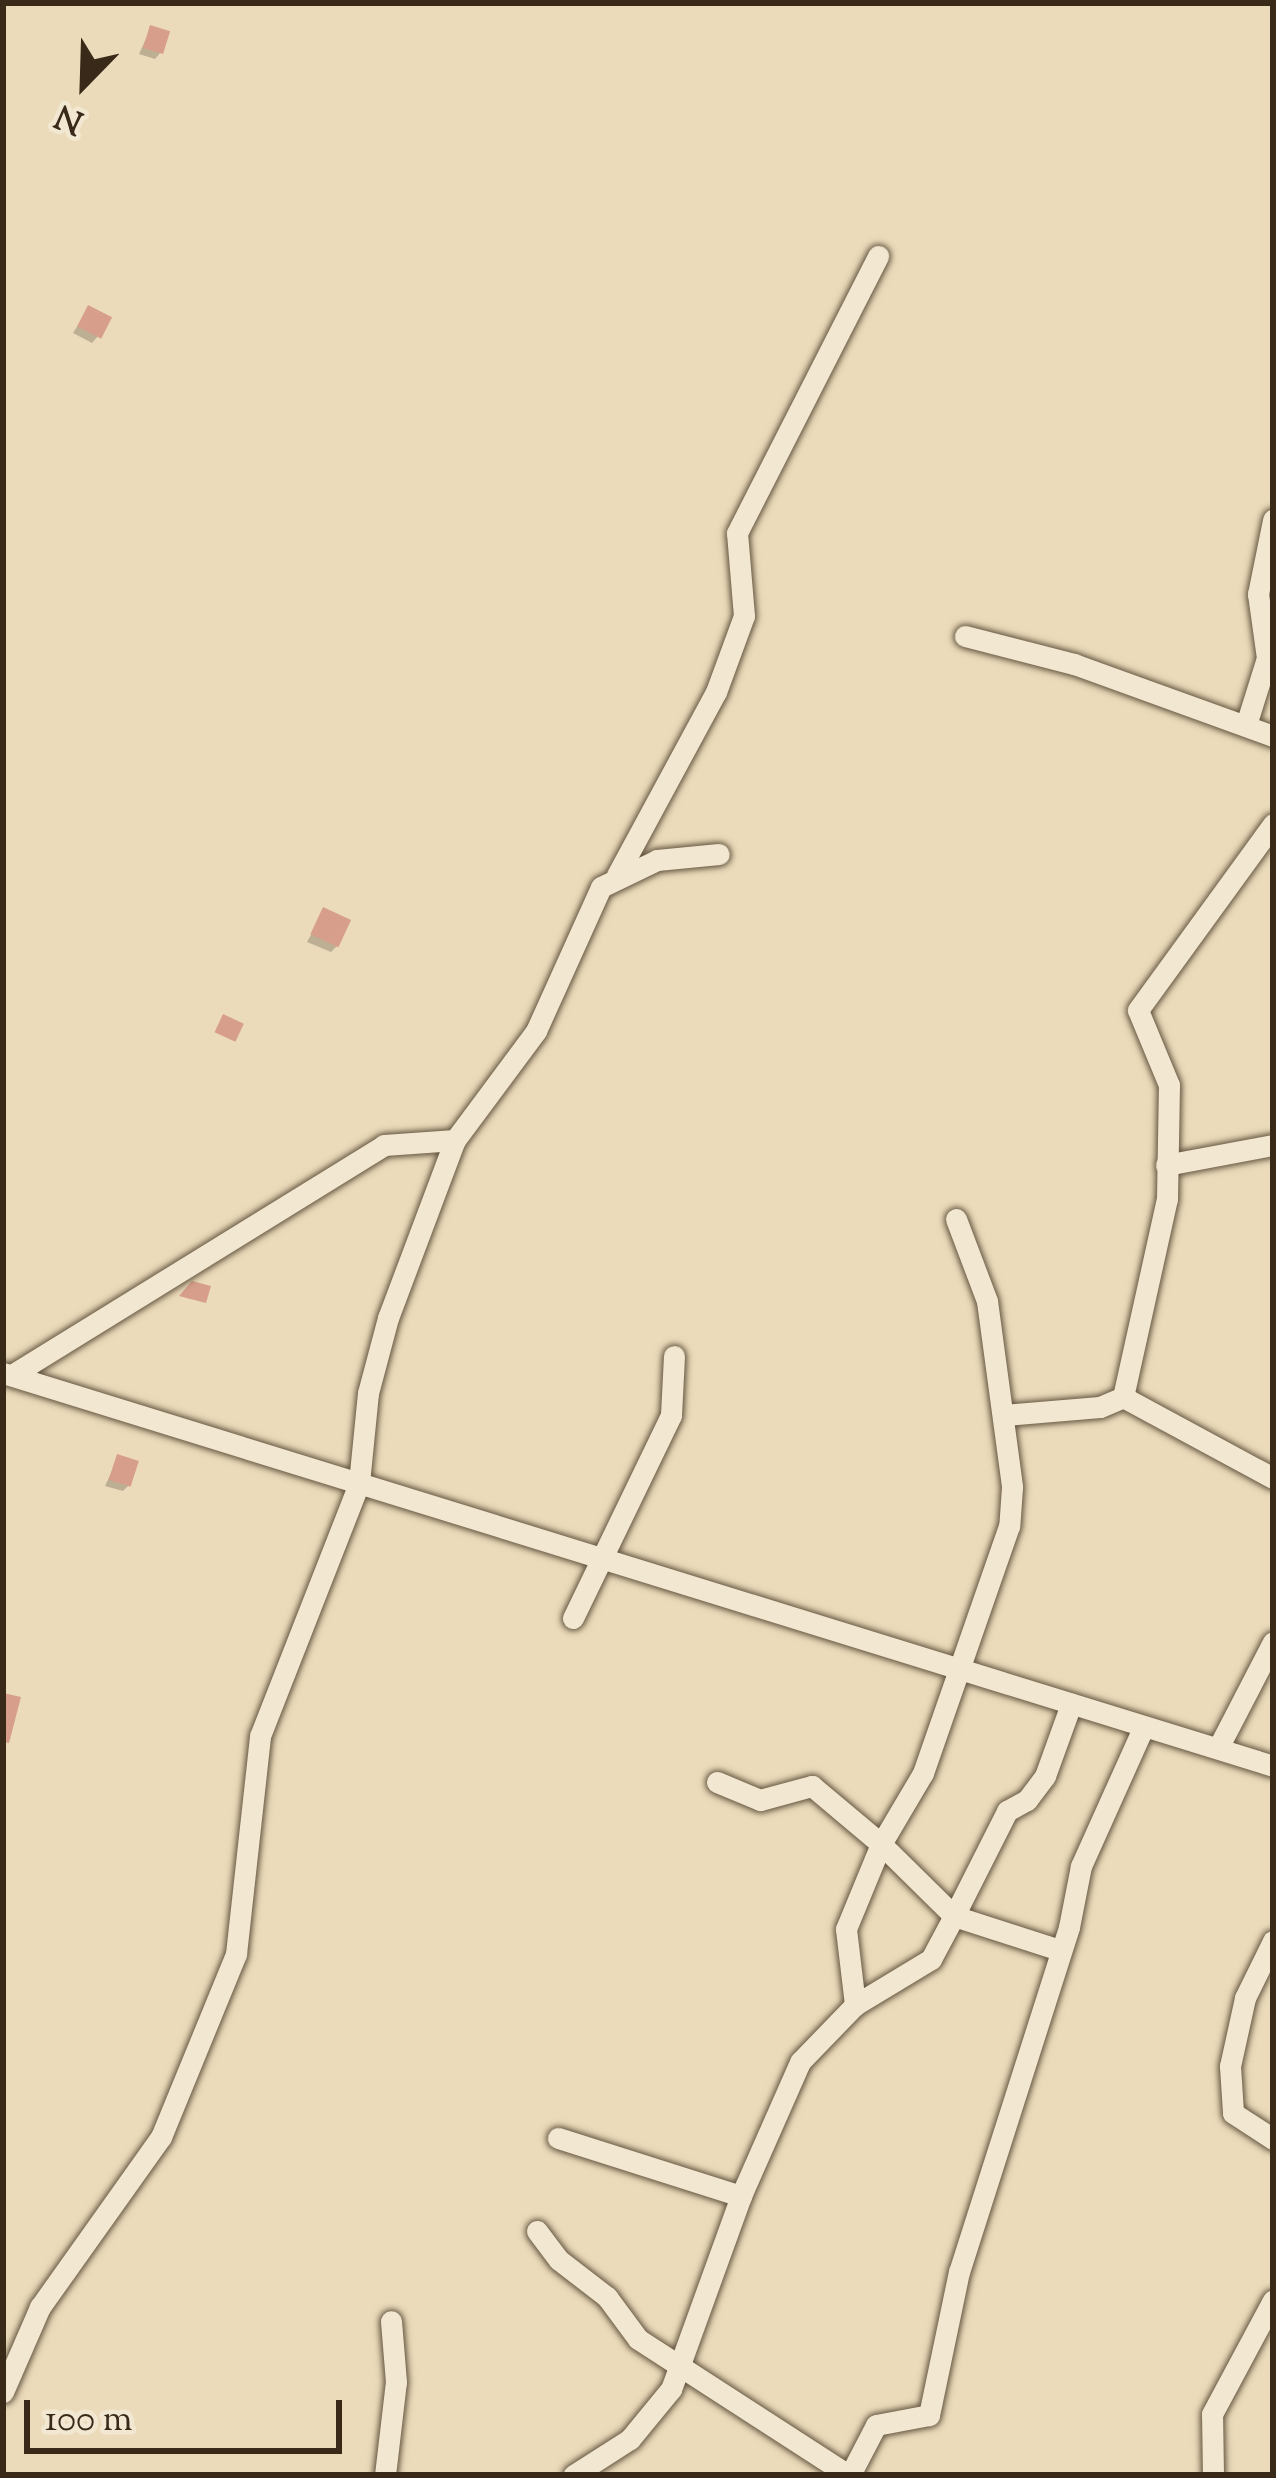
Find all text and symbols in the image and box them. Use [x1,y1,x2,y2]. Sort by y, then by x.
north arrow [24,24,144,144]
text: N [48,90,91,144]
scale bar [30,2376,348,2450]
text: 100 m [45,2395,132,2447]

